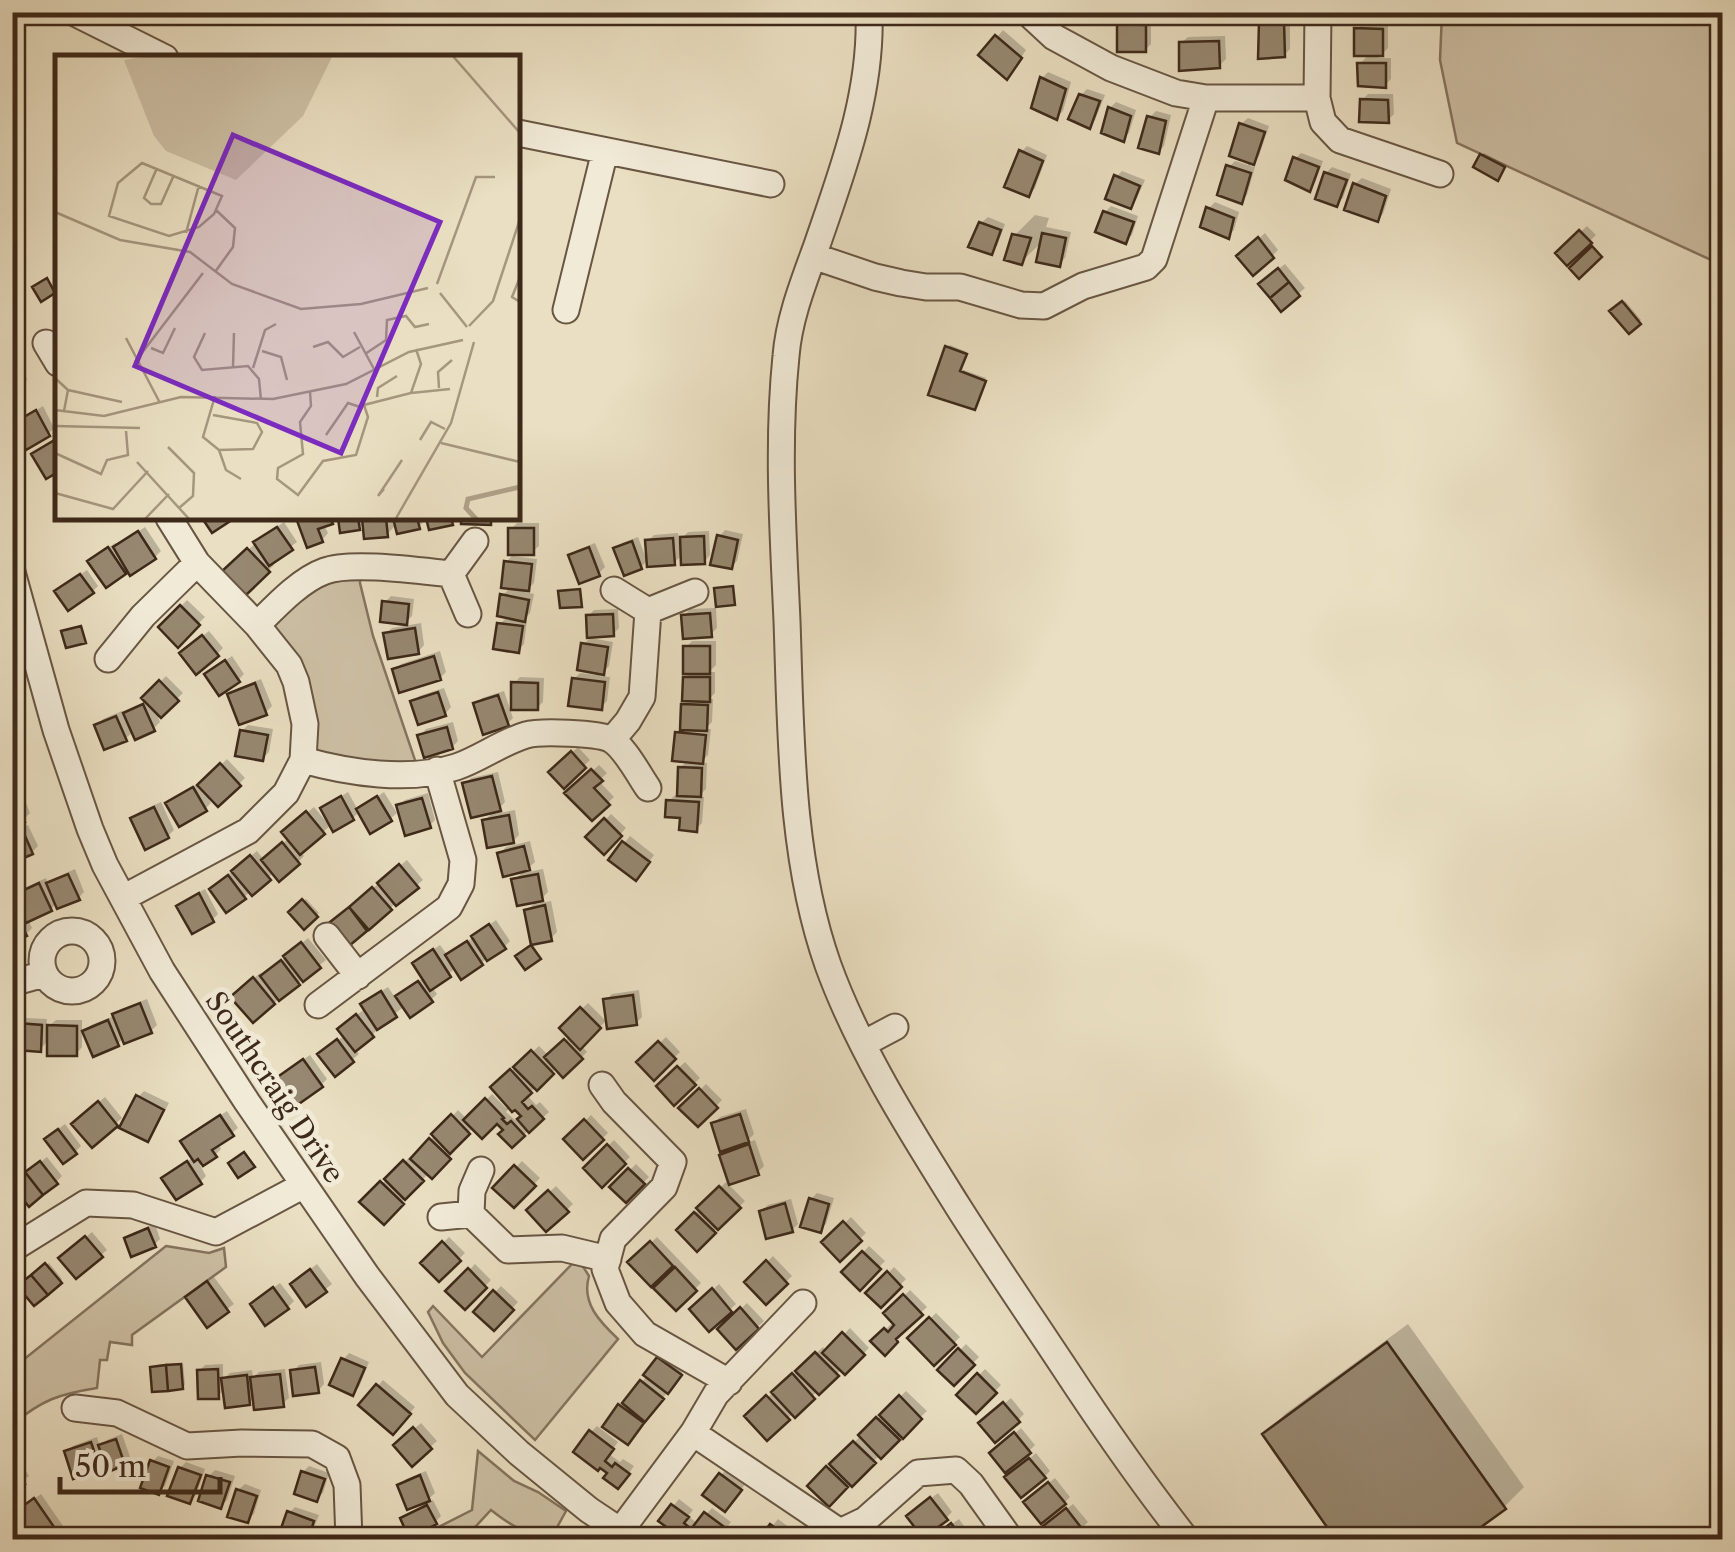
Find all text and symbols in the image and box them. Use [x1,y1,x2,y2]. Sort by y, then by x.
inset map [55,55,520,520]
street label: Southcraig Drive [198,985,352,1189]
scale bar [60,1432,220,1494]
text: 50 m [75,1448,146,1485]

